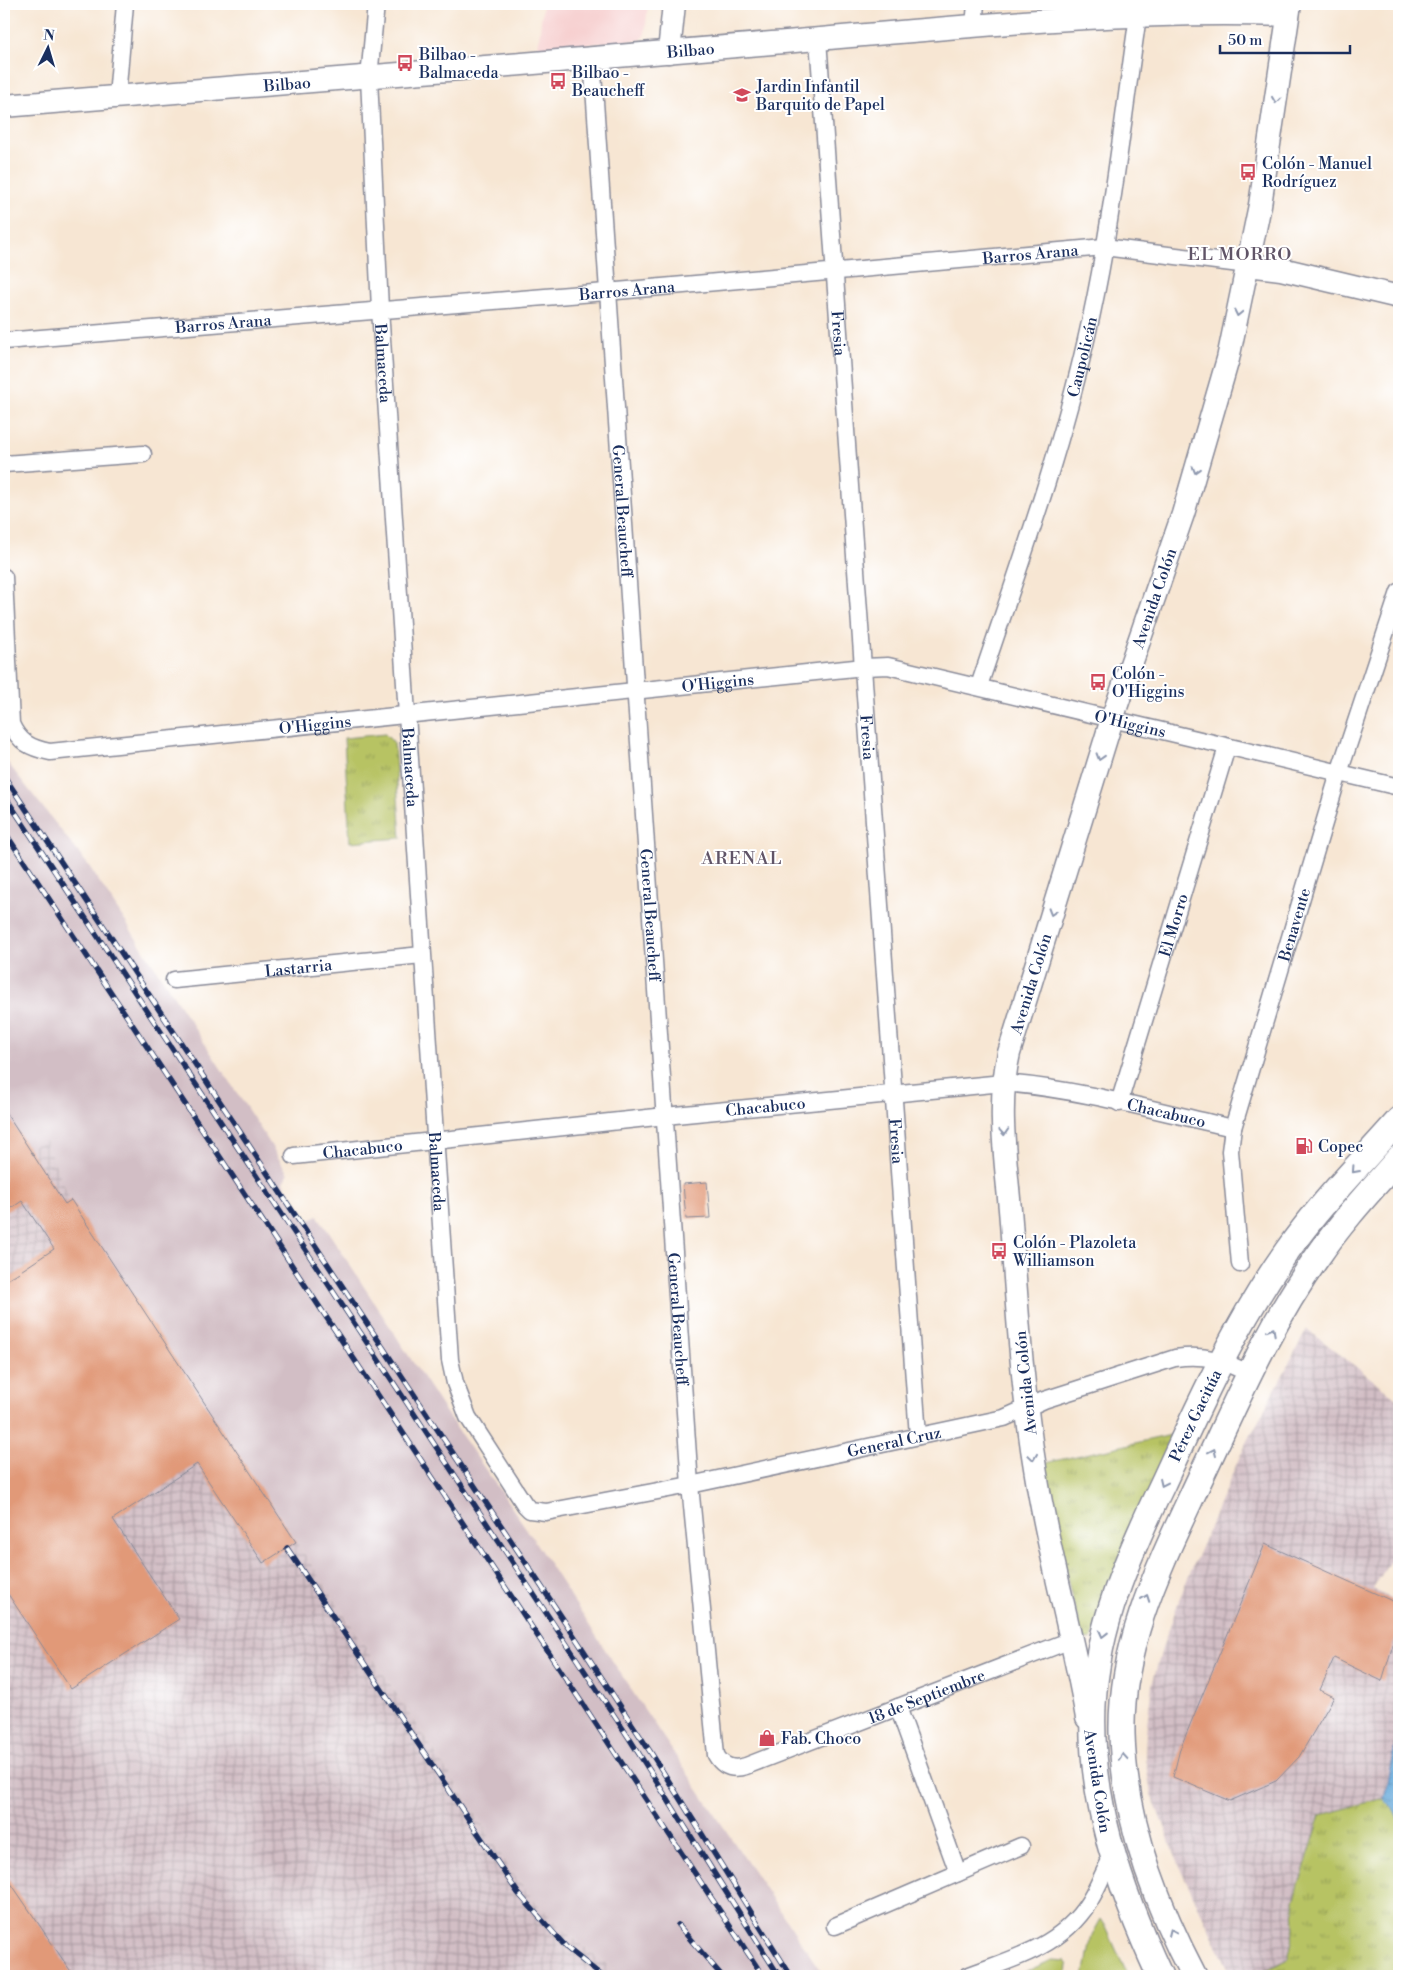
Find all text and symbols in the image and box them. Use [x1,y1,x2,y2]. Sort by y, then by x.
north arrow [22,22,72,72]
scale bar [1220,22,1350,54]
text: N [43,27,55,45]
text: 50 m [1228,31,1262,50]
street label: Bilbao [665,39,715,63]
place label: Bilbao - Balmaceda [418,45,499,83]
bus stop icon: Bilbao - Balmaceda [395,53,415,73]
place label: Bilbao - Beaucheff [571,63,645,101]
bus stop icon: Bilbao - Beaucheff [548,71,568,91]
street label: Bilbao [262,73,312,97]
place label: Jardin Infantil Barquito de Papel [755,77,885,115]
school or university icon: Jardin Infantil Barquito de Papel [732,85,752,105]
one-way arrow [1271,96,1282,104]
place label: Colón - Manuel Rodríguez [1262,154,1372,192]
bus stop icon: Colón - Manuel Rodríguez [1238,162,1258,182]
street label: Barros Arana [981,240,1080,269]
district label: EL MORRO [1188,243,1292,266]
street label: Barros Arana [577,277,677,305]
one-way arrow [1233,308,1244,317]
street label: Barros Arana [174,310,273,338]
street label: Fresia [826,310,850,358]
street label: Caupolicán [1063,314,1102,400]
street label: Balmaceda [370,322,395,405]
street label: General Beaucheff [608,444,637,579]
one-way arrow [1192,465,1202,474]
street label: Avenida Colón [1128,545,1182,652]
place label: Colón - O'Higgins [1112,664,1185,702]
street label: O'Higgins [681,670,755,697]
bus stop icon: Colón - O'Higgins [1088,672,1108,692]
street label: O'Higgins [1092,706,1168,742]
street label: O'Higgins [278,712,352,739]
street label: Fresia [855,714,879,762]
street label: Balmaceda [397,726,422,809]
one-way arrow [1095,752,1105,760]
district label: ARENAL [701,847,782,870]
street label: General Beaucheff [635,848,664,983]
street label: Benavente [1274,886,1315,965]
street label: El Morro [1155,891,1193,959]
one-way arrow [1048,907,1058,916]
street label: Avenida Colón [1006,931,1056,1038]
street label: Lastarria [264,955,334,982]
street label: Chacabuco [725,1093,806,1121]
street label: Chacabuco [1125,1095,1208,1132]
street label: Fresia [884,1118,908,1166]
one-way arrow [998,1128,1009,1136]
street label: Balmaceda [424,1130,449,1213]
street label: Chacabuco [322,1135,404,1164]
fuel station icon: Copec [1294,1136,1314,1156]
place label: Copec [1318,1137,1363,1157]
one-way arrow [1352,1164,1361,1173]
place label: Colón - Plazoleta Williamson [1012,1233,1137,1271]
bus stop icon: Colón - Plazoleta Williamson [989,1241,1009,1261]
street label: General Beaucheff [663,1252,692,1387]
one-way arrow [1266,1327,1276,1336]
street label: Avenida Colón [1011,1329,1042,1437]
street label: Pérez Gacitúa [1165,1366,1227,1465]
street label: General Cruz [845,1423,943,1462]
one-way arrow [1206,1448,1217,1457]
one-way arrow [1028,1452,1038,1461]
one-way arrow [1158,1478,1169,1487]
one-way arrow [1140,1594,1150,1603]
one-way arrow [1098,1629,1109,1638]
street label: 18 de Septiembre [865,1665,988,1729]
street label: Avenida Colón [1079,1727,1115,1835]
shop icon: Fab. Choco [757,1728,777,1748]
place label: Fab. Choco [781,1729,861,1749]
one-way arrow [1118,1753,1129,1761]
one-way arrow [1168,1928,1179,1937]

